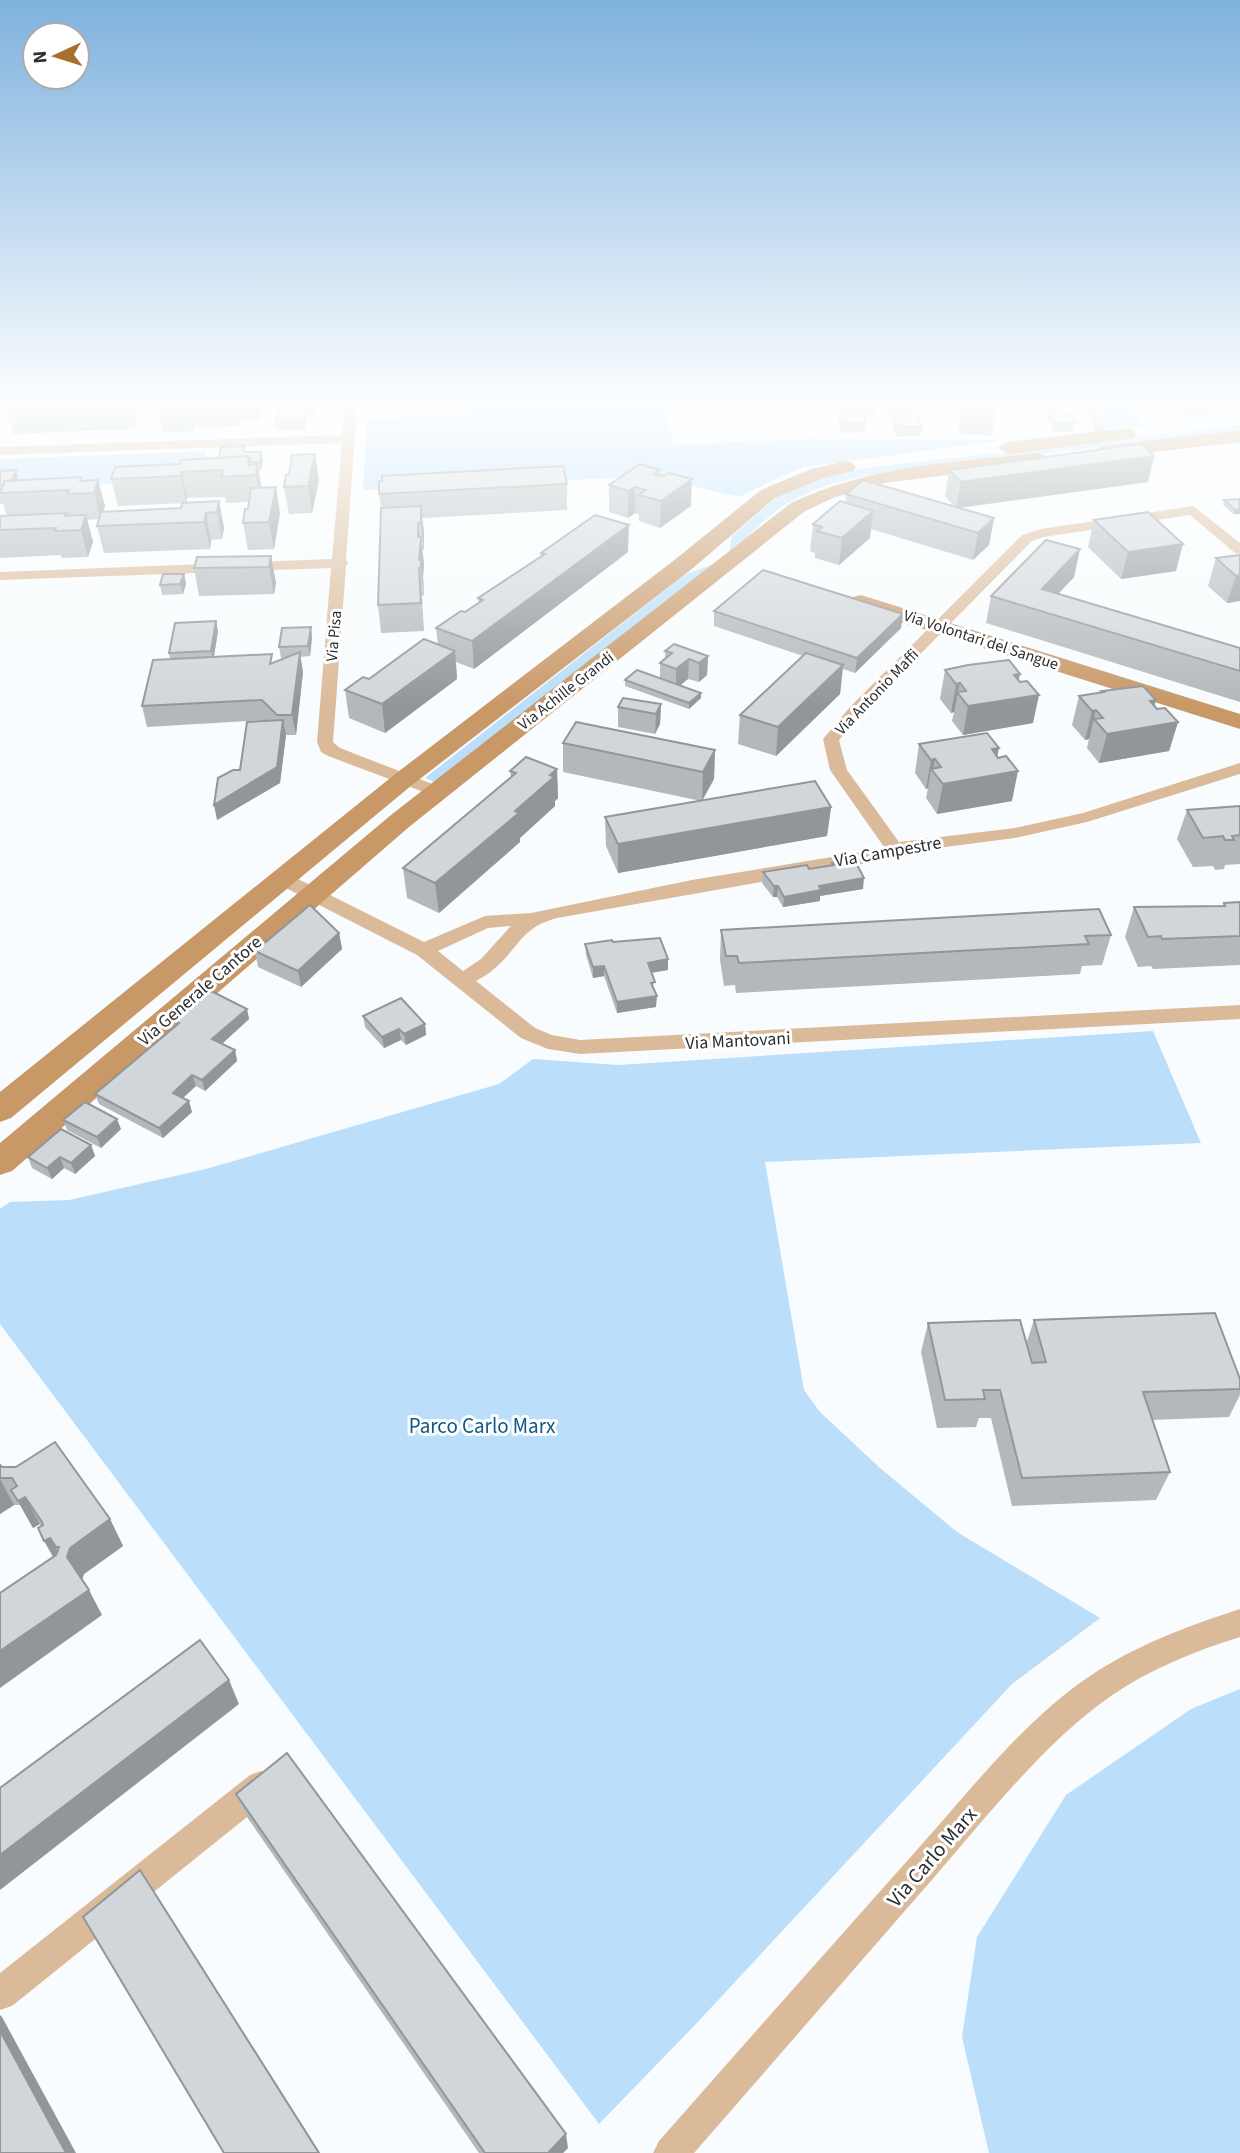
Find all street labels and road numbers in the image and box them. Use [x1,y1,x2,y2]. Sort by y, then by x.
street label: Via Volontari del Sangue [901,605,1061,675]
street label: Via Pisa [321,610,347,662]
street label: Via Antonio Maffi [830,644,924,740]
street label: Via Achille Grandi [514,647,618,735]
street label: Via Campestre [833,830,943,874]
street label: Via Generale Cantore [133,930,267,1052]
street label: Via Mantovani [685,1026,791,1056]
street label: Via Carlo Marx [880,1800,984,1914]

